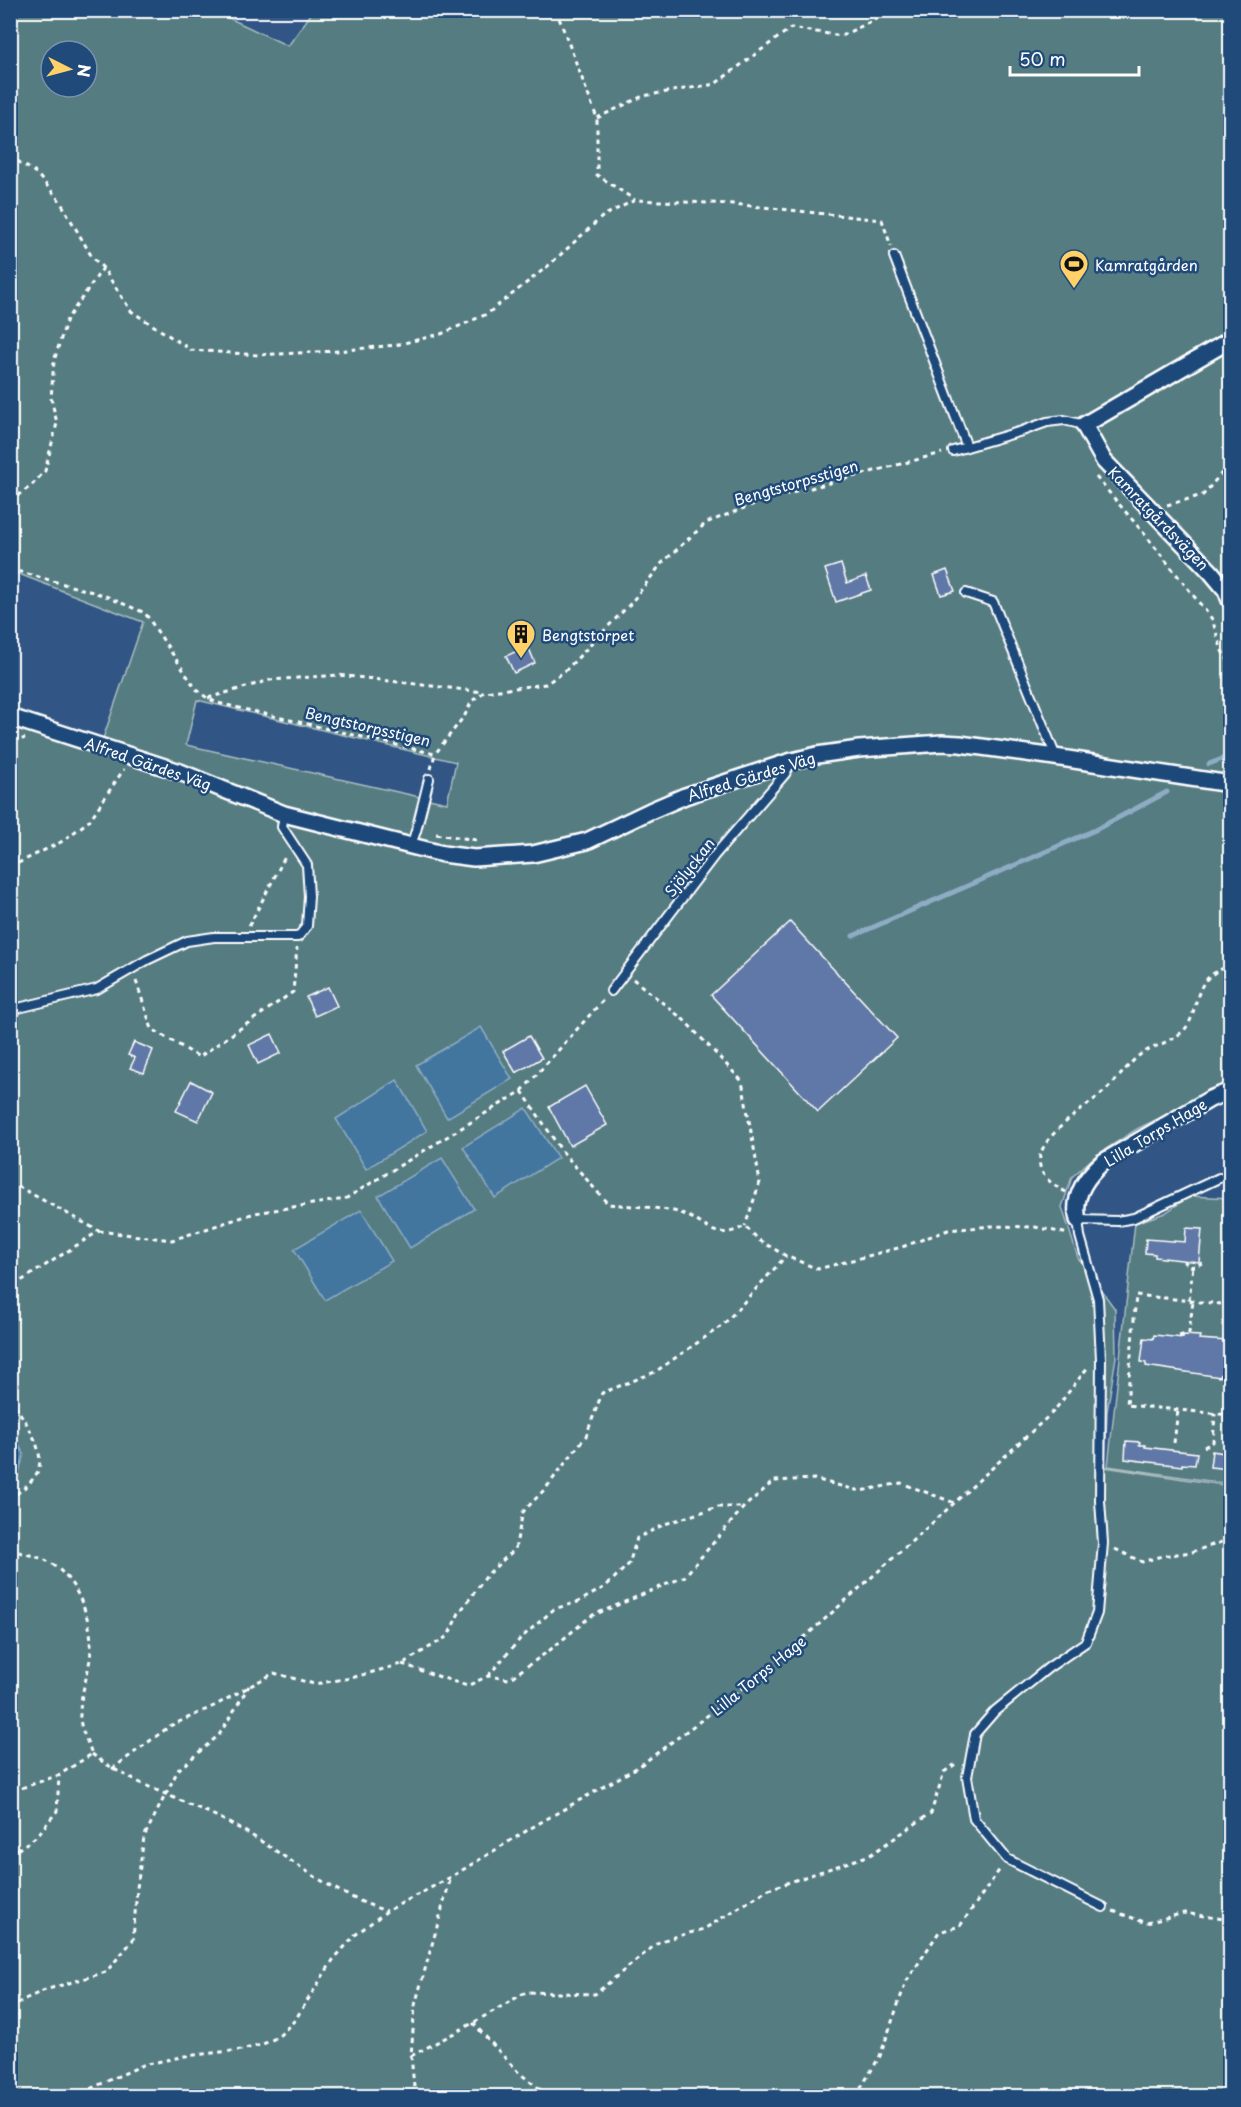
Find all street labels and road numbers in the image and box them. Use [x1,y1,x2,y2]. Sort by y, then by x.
street label: Bengtstorpsstigen [731,453,861,511]
street label: Kamratgårdsvägen [1103,461,1215,575]
street label: Bengtstorpsstigen [303,700,433,752]
street label: Alfred Gärdes Väg [82,731,214,795]
street label: Alfred Gärdes Väg [684,746,818,806]
street label: Sjölyckan [658,832,720,902]
street label: Lilla Torps Hage [1099,1092,1211,1172]
street label: Lilla Torps Hage [706,1629,811,1721]

